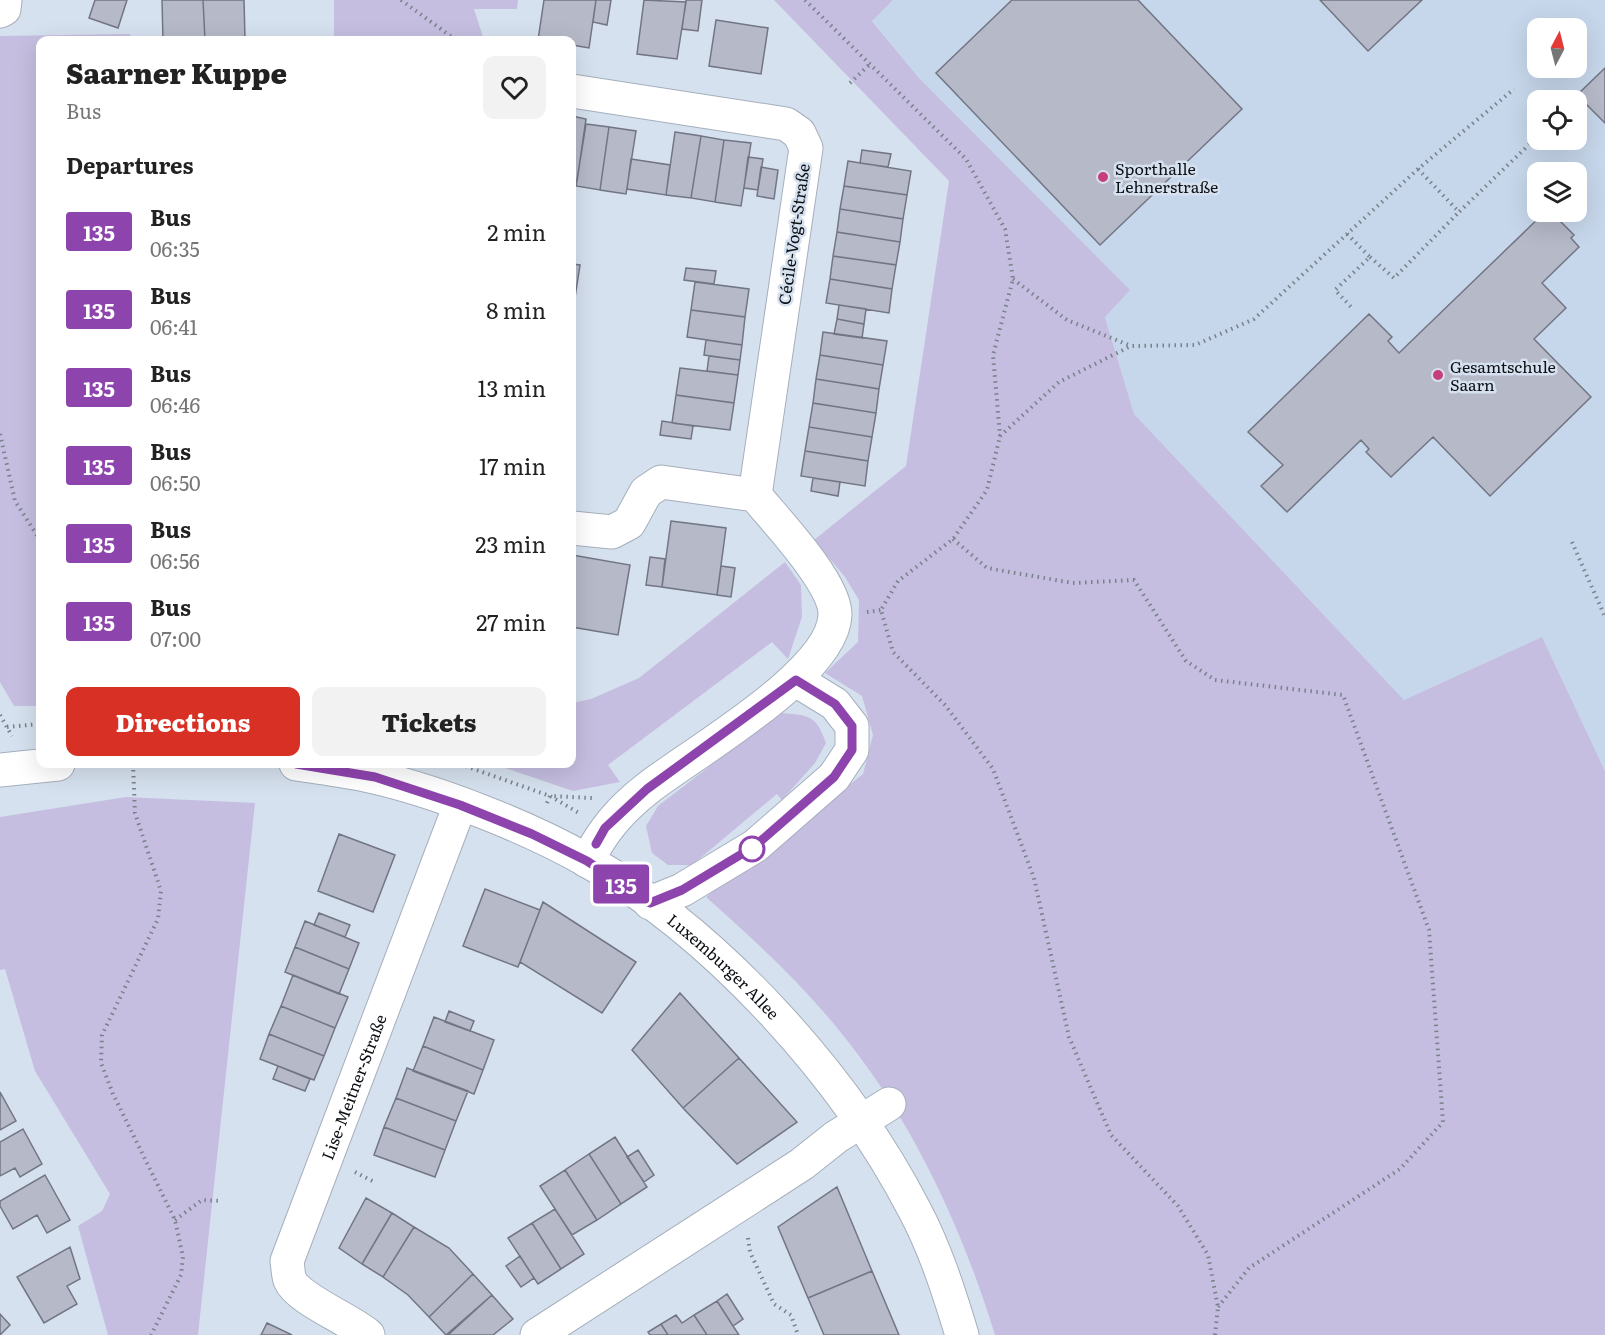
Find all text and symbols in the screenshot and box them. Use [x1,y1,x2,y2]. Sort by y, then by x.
north arrow [1527,18,1587,78]
map controls [1527,18,1587,222]
text: Saarner Kuppe [66,51,287,93]
button: heart [483,56,546,119]
button: locate [1527,90,1587,150]
text: Bus [66,95,101,125]
text: Departures [66,148,193,181]
place label: Sporthalle Lehnerstraße [1115,156,1218,198]
street label: Cécile-Vogt-Straße [771,162,815,306]
button: layers [1527,162,1587,222]
marker: Sporthalle Lehnerstraße [1096,170,1110,184]
text: Bus [150,200,191,233]
text: 2 min [487,215,546,248]
text: 135 [83,216,115,247]
text: 06:35 [150,233,200,263]
text: Bus [150,278,191,311]
text: 8 min [486,293,546,326]
text: 135 [83,294,115,325]
text: 06:41 [150,311,198,341]
place label: Gesamtschule Saarn [1450,354,1556,396]
text: Bus [150,356,191,389]
marker: Gesamtschule Saarn [1431,368,1445,382]
text: 13 min [477,371,546,404]
text: 135 [83,372,115,403]
text: 06:46 [150,389,200,419]
text: Bus [150,434,191,467]
text: 17 min [479,449,546,482]
text: 135 [83,450,115,481]
text: 06:50 [150,467,201,497]
text: Bus [150,512,191,545]
text: 23 min [475,527,546,560]
text: 135 [83,528,115,559]
text: 06:56 [150,545,200,575]
text: Bus [150,590,191,623]
text: 27 min [476,605,546,638]
text: 135 [83,606,115,637]
text: 07:00 [150,623,201,653]
button: Directions [66,687,300,756]
button: Tickets [312,687,546,756]
unlabelled marker [739,836,765,862]
line badge: 135 [586,864,656,904]
text: 135 [605,869,637,900]
street label: Luxemburger Allee [663,907,786,1024]
street label: Lise-Meitner-Straße [315,1010,392,1163]

